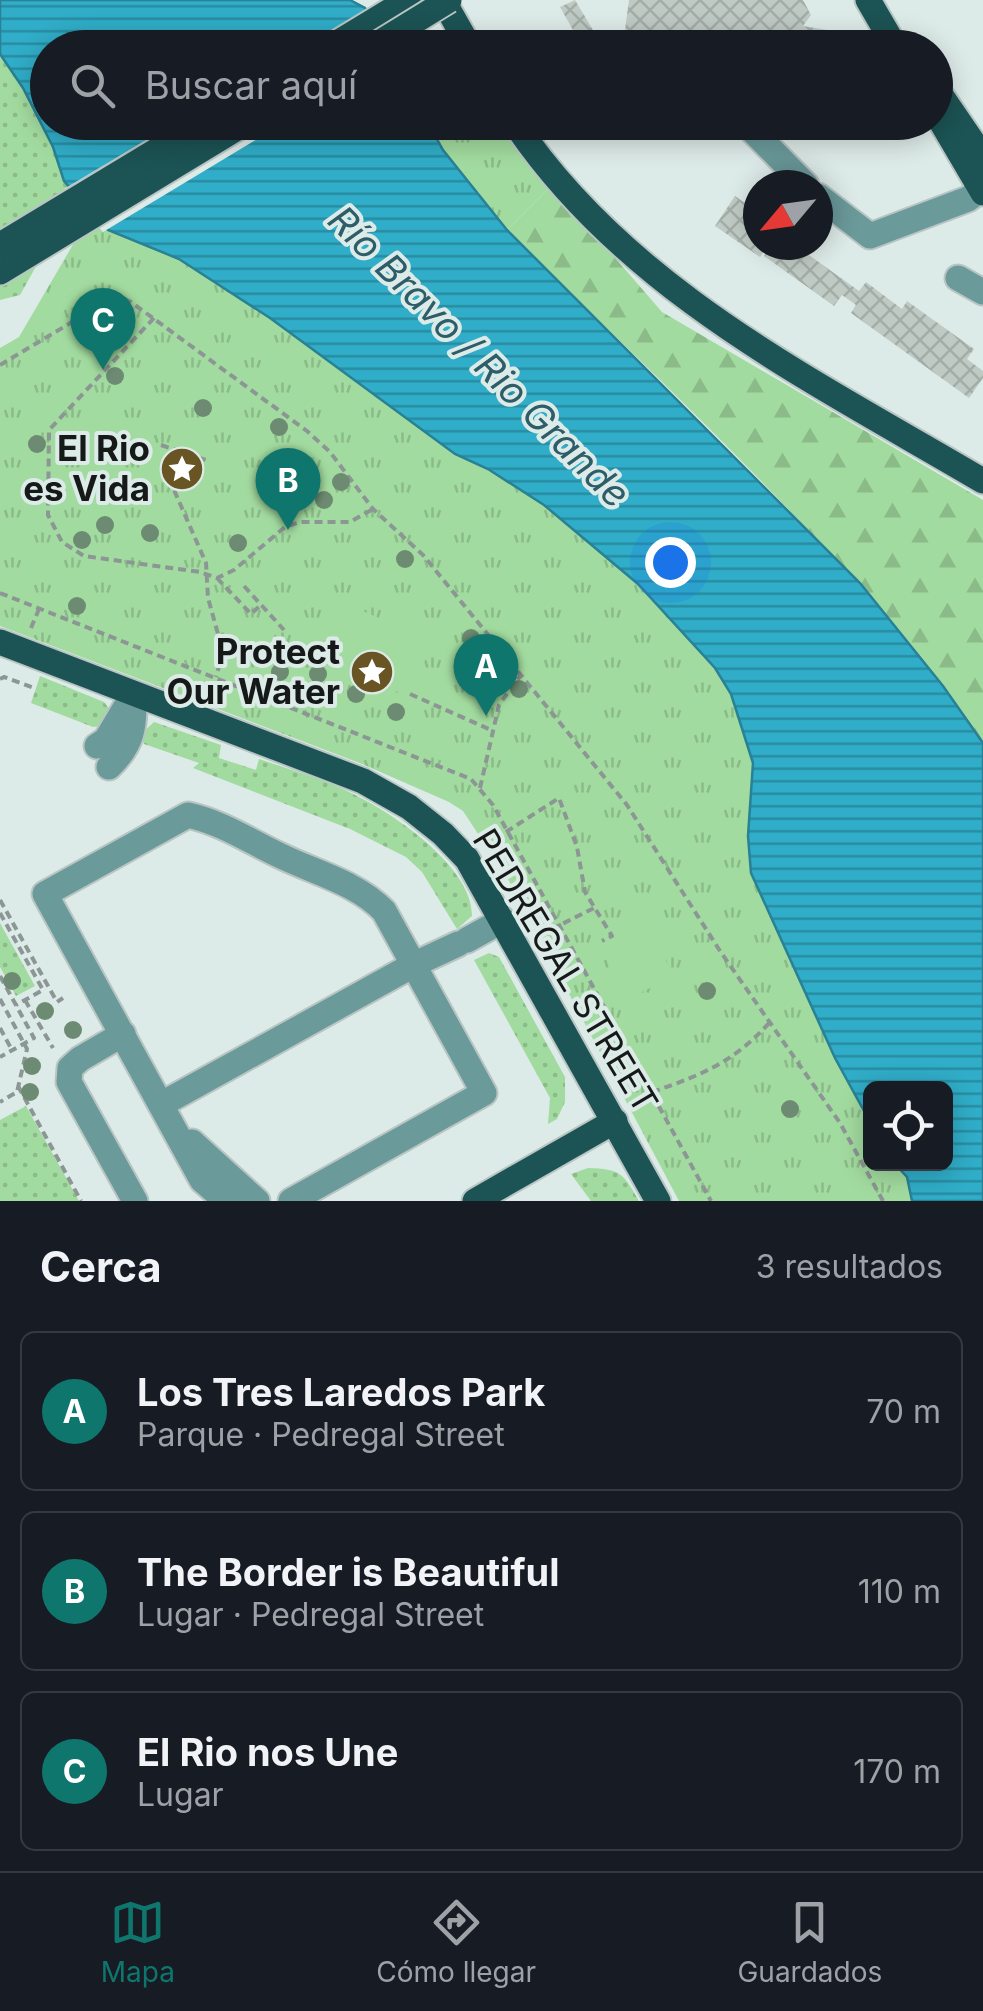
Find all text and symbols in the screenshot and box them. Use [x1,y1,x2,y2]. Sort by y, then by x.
search box [30,30,953,140]
icon: search [65,58,120,113]
text: Buscar aquí [145,62,357,108]
north arrow [743,170,833,260]
water label: Río Bravo / Rio Grande [319,196,640,517]
pin: C [70,288,136,370]
place label: El Rio es Vida [23,427,150,509]
place icon: El Rio es Vida [159,446,205,492]
pin: B [256,448,320,530]
your location [645,537,696,588]
place label: Protect Our Water [167,630,340,712]
pin: A [454,634,518,716]
place icon: Protect Our Water [349,649,395,695]
street label: PEDREGAL STREET [465,821,667,1120]
map controls [863,1081,953,1171]
button: locate [863,1081,953,1171]
text: Cerca [40,1241,162,1292]
text: 3 resultados [756,1247,943,1286]
text: Los Tres Laredos Park [137,1369,545,1415]
text: A [63,1392,86,1431]
text: 70 m [866,1392,941,1431]
text: Parque · Pedregal Street [137,1415,505,1454]
text: The Border is Beautiful [137,1549,559,1595]
text: B [64,1572,85,1611]
text: 110 m [858,1572,941,1611]
text: Lugar · Pedregal Street [137,1595,484,1634]
text: El Rio nos Une [137,1729,398,1775]
text: C [63,1752,86,1791]
text: 170 m [853,1752,941,1791]
text: Lugar [137,1775,224,1814]
tab: Mapa [101,1895,175,1989]
tab: Cómo llegar [376,1895,536,1989]
tab: Guardados [737,1895,882,1989]

